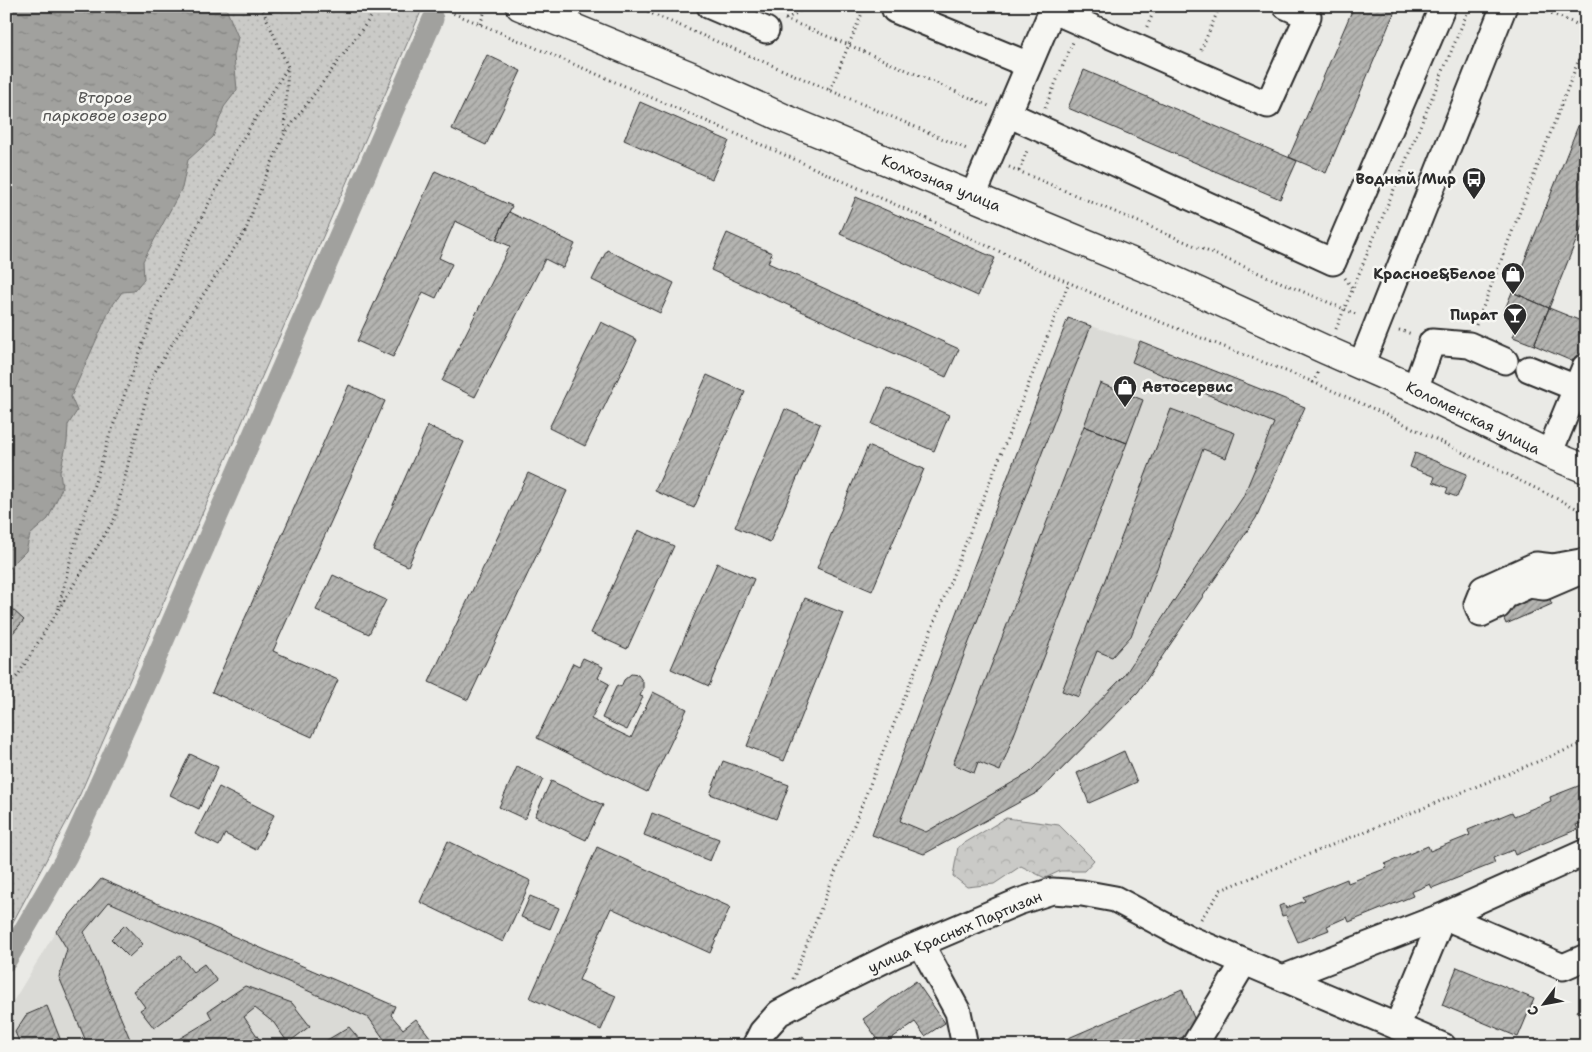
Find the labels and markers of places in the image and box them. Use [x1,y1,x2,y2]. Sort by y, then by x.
bus stop icon: Водный Мир [1461,166,1487,200]
place label: Водный Мир [1355,169,1456,189]
shop icon: Красное&Белое [1500,261,1526,295]
place label: Красное&Белое [1373,264,1496,284]
bar icon: Пират [1502,302,1528,336]
place label: Пират [1450,305,1498,325]
shop icon: Автосервис [1112,374,1138,408]
place label: Автосервис [1142,377,1233,397]

